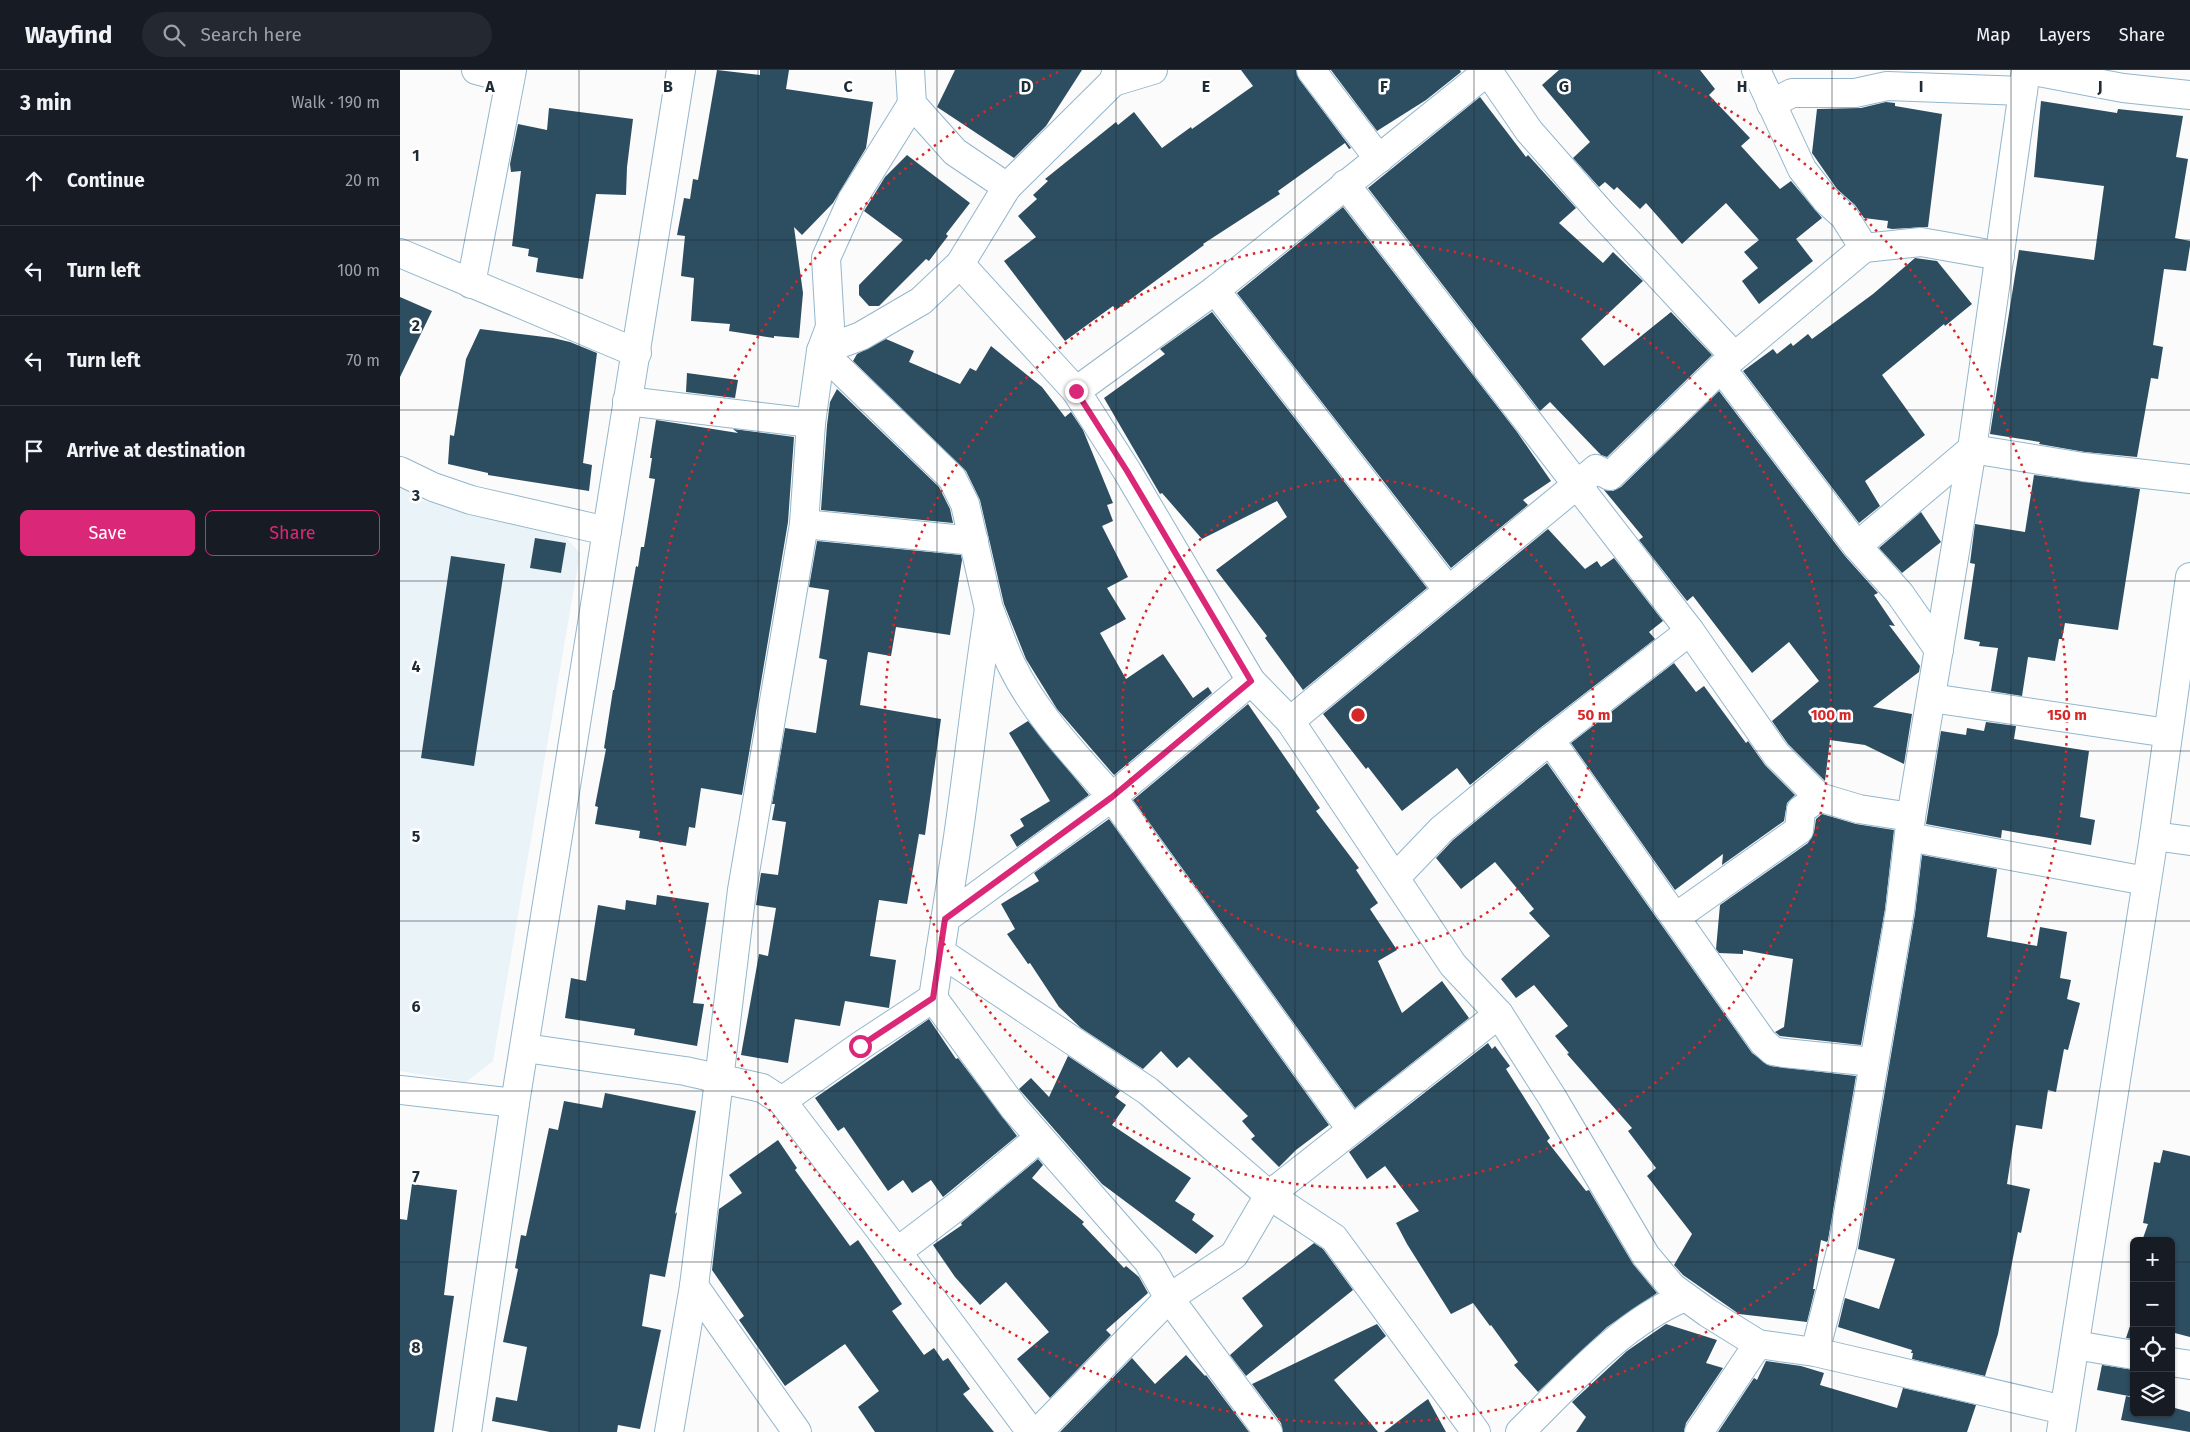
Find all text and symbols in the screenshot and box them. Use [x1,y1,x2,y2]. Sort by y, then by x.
search box [142,12,492,57]
text: Wayfind [25,21,112,49]
icon: search [160,21,188,49]
text: Search here [200,23,302,46]
text: Map [1976,24,2011,46]
text: Layers [2039,24,2091,46]
text: Share [2119,24,2165,46]
text: A [484,77,495,96]
text: B [663,77,673,96]
text: C [843,77,853,96]
text: D [1021,77,1031,96]
text: E [1202,77,1210,96]
text: F [1380,77,1388,96]
text: G [1559,77,1569,96]
text: H [1737,77,1747,96]
text: I [1919,77,1923,96]
text: J [2096,77,2103,96]
text: 3 min [20,90,72,116]
text: Walk · 190 m [291,93,380,112]
text: 1 [412,146,420,165]
icon: ahead [20,167,48,195]
text: Continue [67,169,145,192]
text: 20 m [345,171,380,190]
icon: left [20,257,48,285]
text: Turn left [67,259,141,282]
text: 100 m [337,261,380,280]
text: 2 [412,316,420,335]
icon: left [20,347,48,375]
text: Turn left [67,349,141,372]
text: 70 m [346,351,380,370]
route end [1065,380,1088,403]
icon: arrive [20,437,48,465]
text: Arrive at destination [67,439,246,462]
text: 3 [411,486,420,505]
button: Save [20,510,195,556]
button: Share [205,510,380,556]
text: 4 [411,657,421,676]
centre of rings [1349,706,1367,724]
text: 50 m [1577,706,1611,724]
text: 100 m [1811,706,1851,724]
text: 150 m [2047,706,2087,724]
text: 5 [412,827,421,846]
text: 6 [411,997,421,1016]
route start [849,1035,872,1058]
text: 7 [412,1167,420,1186]
map controls [2130,1237,2175,1417]
button: + [2130,1237,2175,1282]
button: − [2130,1282,2175,1327]
button: locate [2130,1327,2175,1372]
text: 8 [411,1338,421,1357]
button: layers [2130,1372,2175,1417]

